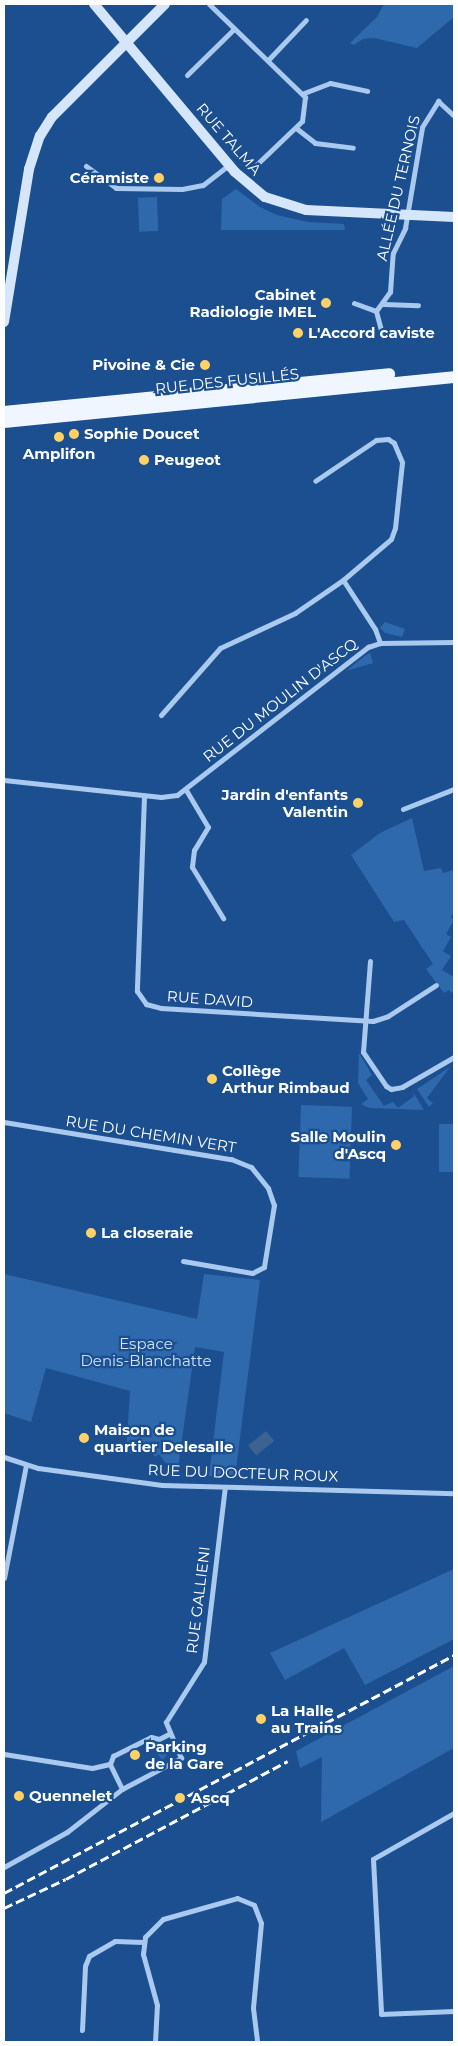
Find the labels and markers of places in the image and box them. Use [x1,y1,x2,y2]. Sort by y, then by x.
place label: Céramiste [70,169,149,187]
marker: Céramiste [153,172,165,184]
place label: Cabinet Radiologie IMEL [190,285,316,320]
marker: Cabinet Radiologie IMEL [320,297,332,309]
place label: L'Accord caviste [308,324,435,342]
marker: L'Accord caviste [292,327,304,339]
place label: Pivoine & Cie [92,356,195,374]
marker: Pivoine & Cie [199,359,211,371]
place label: Sophie Doucet [84,425,200,443]
marker: Sophie Doucet [68,428,80,440]
marker: Amplifon [53,431,65,443]
place label: Amplifon [23,445,95,463]
place label: Peugeot [154,451,221,469]
marker: Peugeot [138,454,150,466]
place label: Jardin d'enfants Valentin [222,785,348,820]
marker: Jardin d'enfants Valentin [352,797,364,809]
place label: Collège Arthur Rimbaud [222,1061,350,1096]
marker: Collège Arthur Rimbaud [206,1073,218,1085]
place label: Salle Moulin d'Ascq [291,1127,386,1162]
marker: Salle Moulin d'Ascq [390,1139,402,1151]
place label: La closeraie [101,1224,193,1242]
marker: La closeraie [85,1227,97,1239]
place label: Maison de quartier Delesalle [94,1420,233,1455]
marker: Maison de quartier Delesalle [78,1432,90,1444]
place label: La Halle au Trains [271,1701,342,1736]
marker: La Halle au Trains [255,1713,267,1725]
place label: Parking de la Gare [145,1737,224,1772]
marker: Parking de la Gare [129,1749,141,1761]
place label: Quennelet [29,1787,112,1805]
place label: Ascq [191,1789,229,1807]
marker: Quennelet [13,1790,25,1802]
marker: Ascq [173,1791,187,1805]

